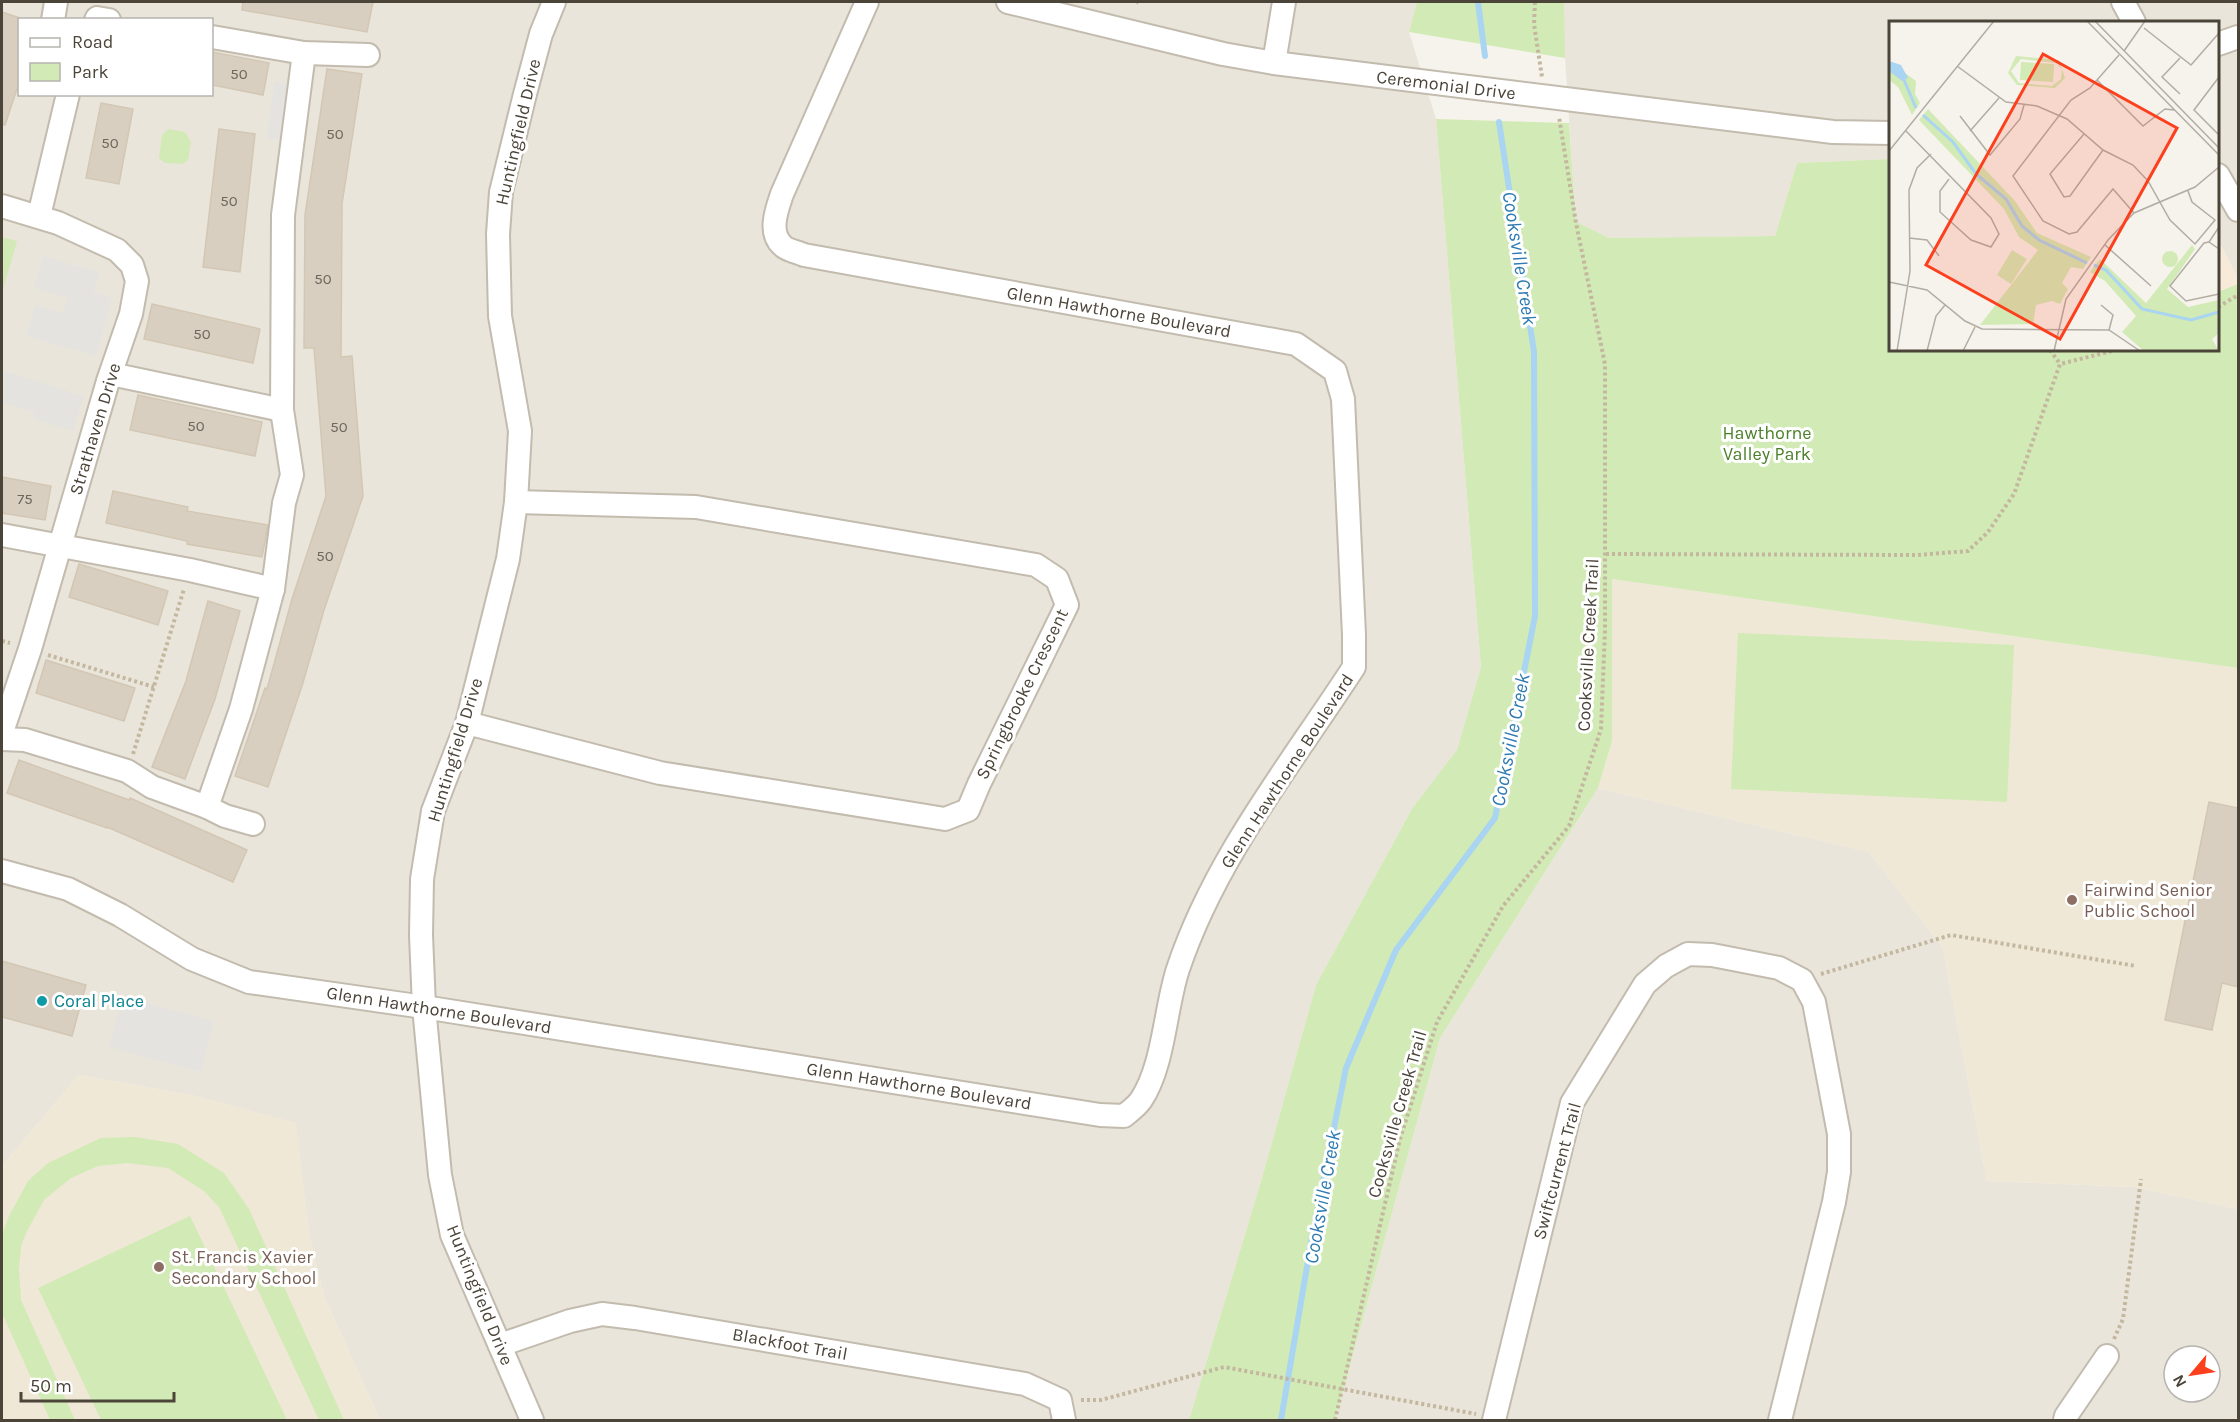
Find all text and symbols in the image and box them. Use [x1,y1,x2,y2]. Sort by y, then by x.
legend [18,18,213,96]
inset map [1889,21,2219,351]
text: Road [72,31,113,53]
street label: Huntingfield Drive [490,57,546,207]
text: Park [72,61,109,83]
house number: 50 [230,65,248,83]
street label: Ceremonial Drive [1375,66,1517,104]
house number: 50 [326,125,344,143]
house number: 50 [101,134,119,152]
water label: Cooksville Creek [1498,190,1542,327]
house number: 50 [220,192,238,210]
house number: 50 [314,270,332,288]
street label: Glenn Hawthorne Boulevard [1005,281,1233,343]
house number: 50 [193,325,211,343]
street label: Strathaven Drive [64,360,126,498]
house number: 50 [187,417,205,435]
house number: 50 [330,418,348,436]
park label: Hawthorne Valley Park [1722,422,1812,465]
house number: 75 [17,490,33,508]
house number: 50 [316,547,334,565]
street label: Cooksville Creek Trail [1572,558,1604,732]
street label: Springbrooke Crescent [971,605,1073,783]
street label: Glenn Hawthorne Boulevard [1216,670,1358,872]
water label: Cooksville Creek [1486,671,1535,809]
street label: Huntingfield Drive [423,675,487,825]
place label: Fairwind Senior Public School [2084,879,2212,922]
marker: Fairwind Senior Public School [2065,893,2079,907]
street label: Glenn Hawthorne Boulevard [325,981,553,1039]
place label: Coral Place [54,990,144,1012]
marker: Coral Place [35,994,49,1008]
street label: Cooksville Creek Trail [1363,1028,1431,1200]
street label: Glenn Hawthorne Boulevard [805,1057,1033,1115]
street label: Swiftcurrent Trail [1528,1100,1586,1242]
water label: Cooksville Creek [1299,1128,1346,1266]
street label: Huntingfield Drive [442,1221,518,1369]
place label: St. Francis Xavier Secondary School [171,1246,317,1289]
marker: St. Francis Xavier Secondary School [152,1260,166,1274]
street label: Blackfoot Trail [731,1323,849,1365]
north arrow [2162,1344,2222,1404]
scale bar [21,1365,174,1403]
text: N [2168,1371,2190,1391]
text: 50 m [30,1375,72,1397]

